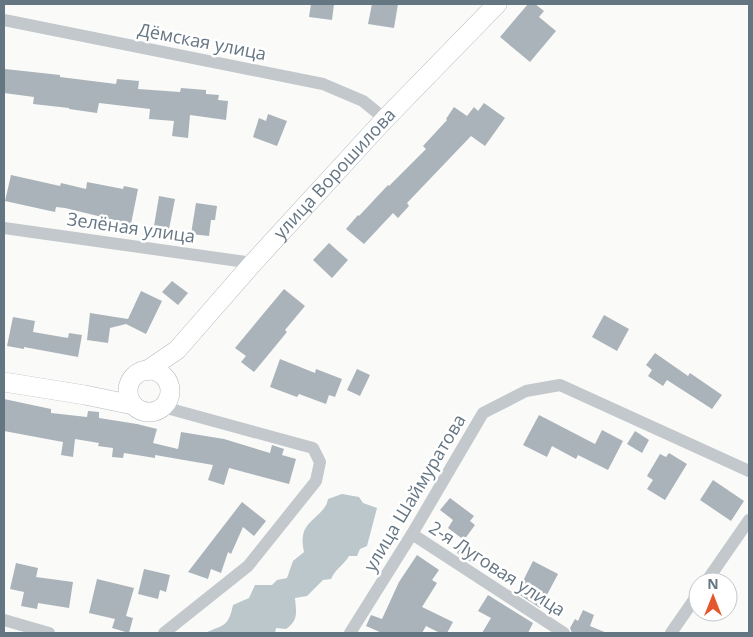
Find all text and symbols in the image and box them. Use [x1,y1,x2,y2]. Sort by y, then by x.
street label: Дёмская улица [136,17,268,65]
street label: улица Ворошилова [268,102,400,244]
street label: Зелёная улица [66,206,197,248]
street label: улица Шаймуратова [358,409,471,576]
street label: 2-я Луговая улица [425,515,570,621]
north arrow [688,572,738,622]
text: N [707,574,719,593]

